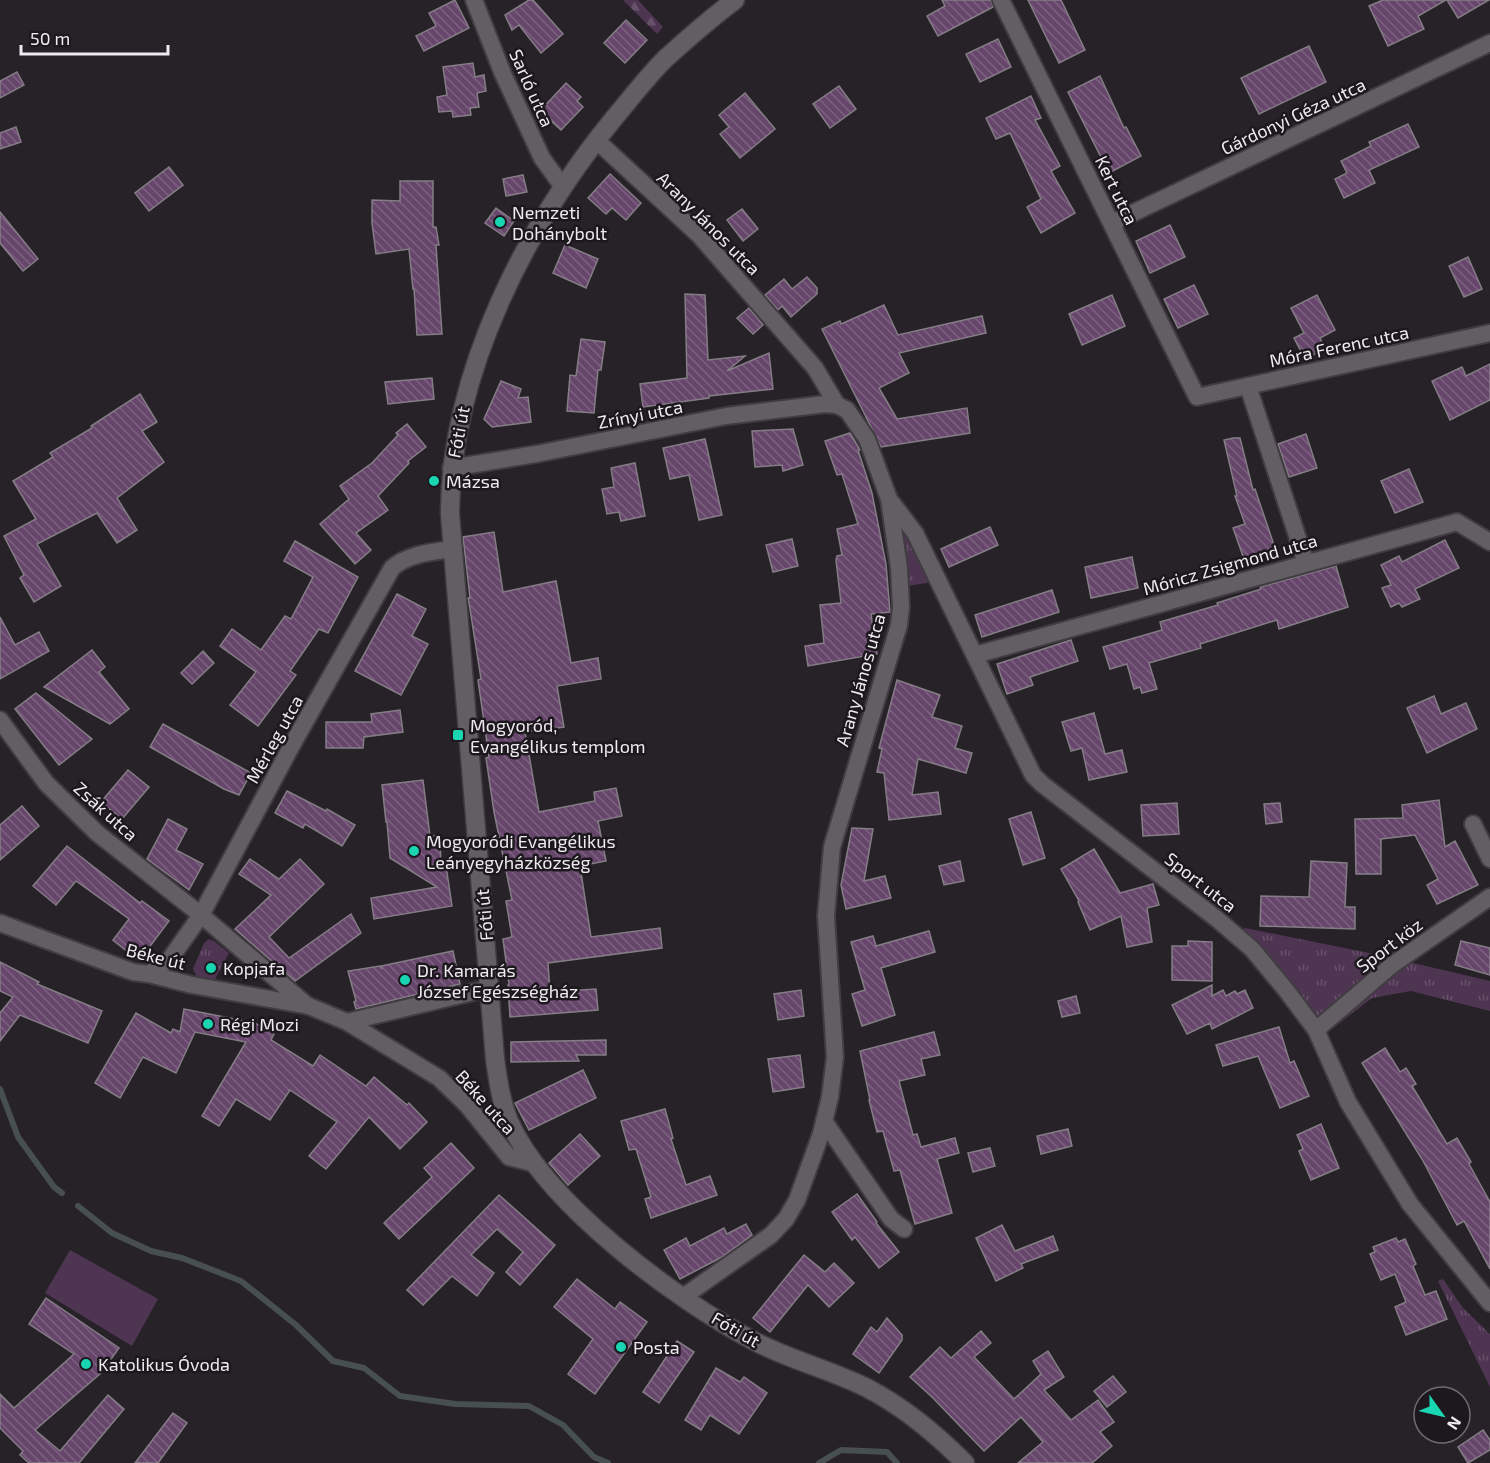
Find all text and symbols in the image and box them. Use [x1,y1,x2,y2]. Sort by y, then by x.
scale bar [21,18,168,56]
text: 50 m [30,27,70,49]
street label: Sarló utca [505,46,559,130]
street label: Gárdonyi Géza utca [1217,73,1369,159]
street label: Kert utca [1091,152,1143,228]
street label: Arany János utca [653,167,765,279]
place label: Nemzeti Dohánybolt [512,201,607,244]
marker: Nemzeti Dohánybolt [493,215,507,229]
street label: Móra Ferenc utca [1267,320,1411,372]
street label: Zrínyi utca [596,395,684,433]
street label: Fóti út [442,404,474,460]
place label: Mázsa [446,470,500,492]
marker: Mázsa [427,474,441,488]
street label: Móricz Zsigmond utca [1140,529,1320,599]
street label: Arany János utca [831,611,889,749]
street label: Mérleg utca [241,691,307,787]
place label: Mogyoród, Evangélikus templom [470,714,646,757]
marker: Mogyoród, Evangélikus templom [451,728,465,742]
street label: Zsák utca [70,777,142,845]
place label: Mogyoródi Evangélikus Leányegyházközség [426,830,616,873]
marker: Mogyoródi Evangélikus Leányegyházközség [407,844,421,858]
street label: Sport utca [1161,847,1241,917]
street label: Fóti út [471,888,497,942]
street label: Sport köz [1352,913,1426,977]
street label: Béke út [124,938,188,974]
place label: Kopjafa [223,957,285,979]
place label: Dr. Kamarás József Egészségház [417,959,578,1002]
marker: Kopjafa [204,961,218,975]
marker: Dr. Kamarás József Egészségház [398,973,412,987]
place label: Régi Mozi [220,1013,299,1035]
marker: Régi Mozi [201,1017,215,1031]
street label: Béke utca [451,1065,521,1139]
street label: Fóti út [708,1306,764,1352]
place label: Posta [633,1336,680,1358]
marker: Posta [614,1340,628,1354]
place label: Katolikus Óvoda [98,1353,230,1375]
marker: Katolikus Óvoda [79,1357,93,1371]
north arrow [1412,1385,1472,1445]
text: N [1444,1414,1466,1434]

